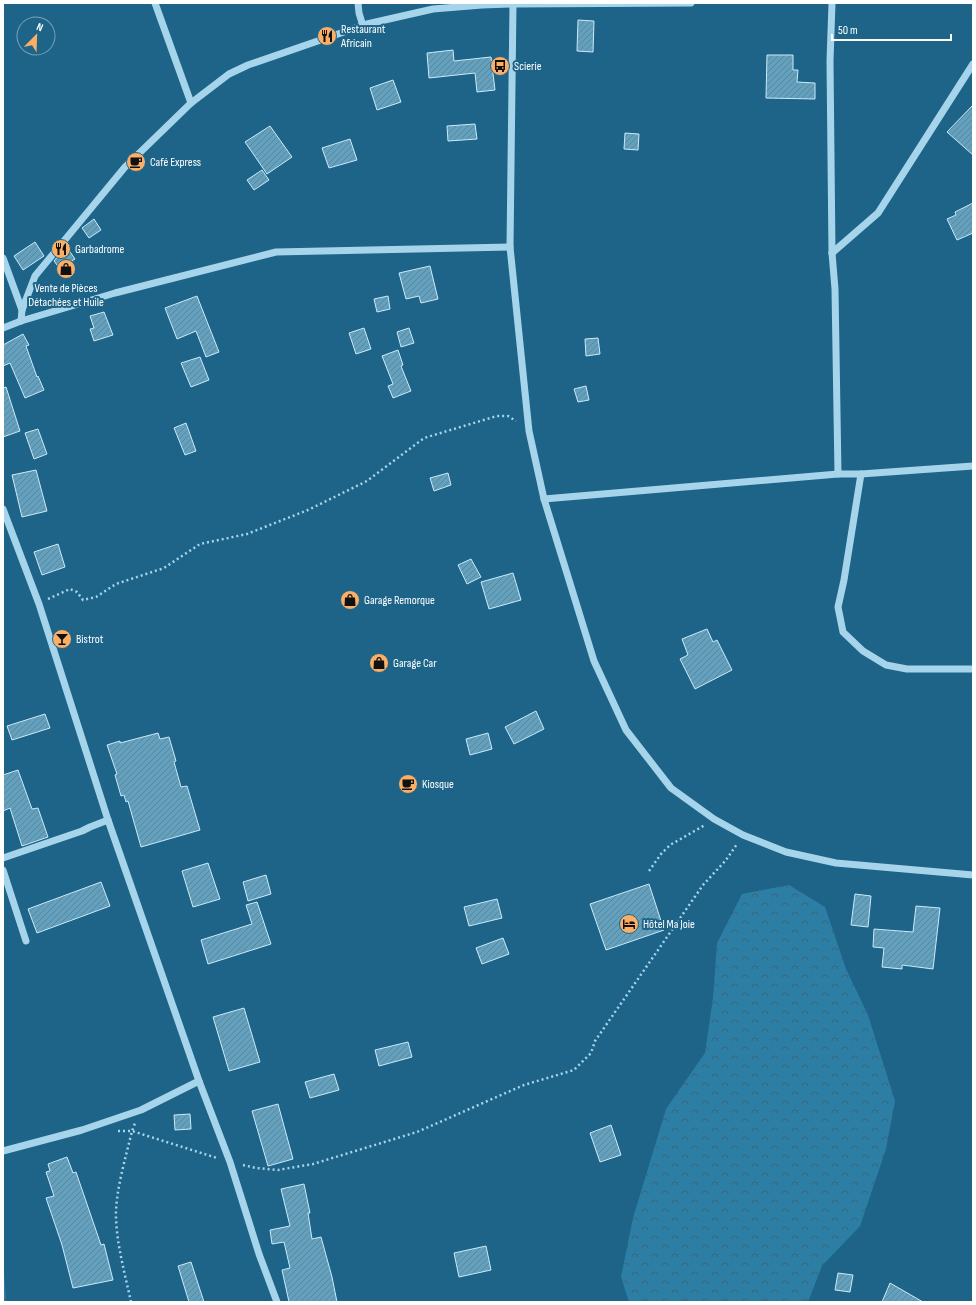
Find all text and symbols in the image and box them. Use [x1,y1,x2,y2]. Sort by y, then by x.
north arrow [16,16,56,56]
scale bar [832,16,951,42]
text: N [34,20,45,34]
place label: Restaurant Africain [340,22,386,51]
text: 50 m [838,23,858,38]
restaurant icon: Restaurant Africain [316,25,338,47]
bus stop icon: Scierie [489,55,511,77]
place label: Scierie [514,59,542,74]
cafe icon: Café Express [125,151,147,173]
place label: Café Express [150,155,201,170]
restaurant icon: Garbadrome [50,238,72,260]
place label: Garbadrome [75,242,125,257]
shop icon: Vente de Pièces Détachées et Huile [55,258,77,280]
place label: Vente de Pièces Détachées et Huile [28,281,104,310]
shop icon: Garage Remorque [339,589,361,611]
place label: Garage Remorque [364,593,435,608]
bar icon: Bistrot [51,628,73,650]
place label: Bistrot [76,632,104,647]
shop icon: Garage Car [368,652,390,674]
place label: Garage Car [393,656,437,671]
cafe icon: Kiosque [397,773,419,795]
place label: Kiosque [422,777,454,792]
hotel icon: Hôtel Ma Joie [618,913,640,935]
place label: Hôtel Ma Joie [643,917,695,932]

